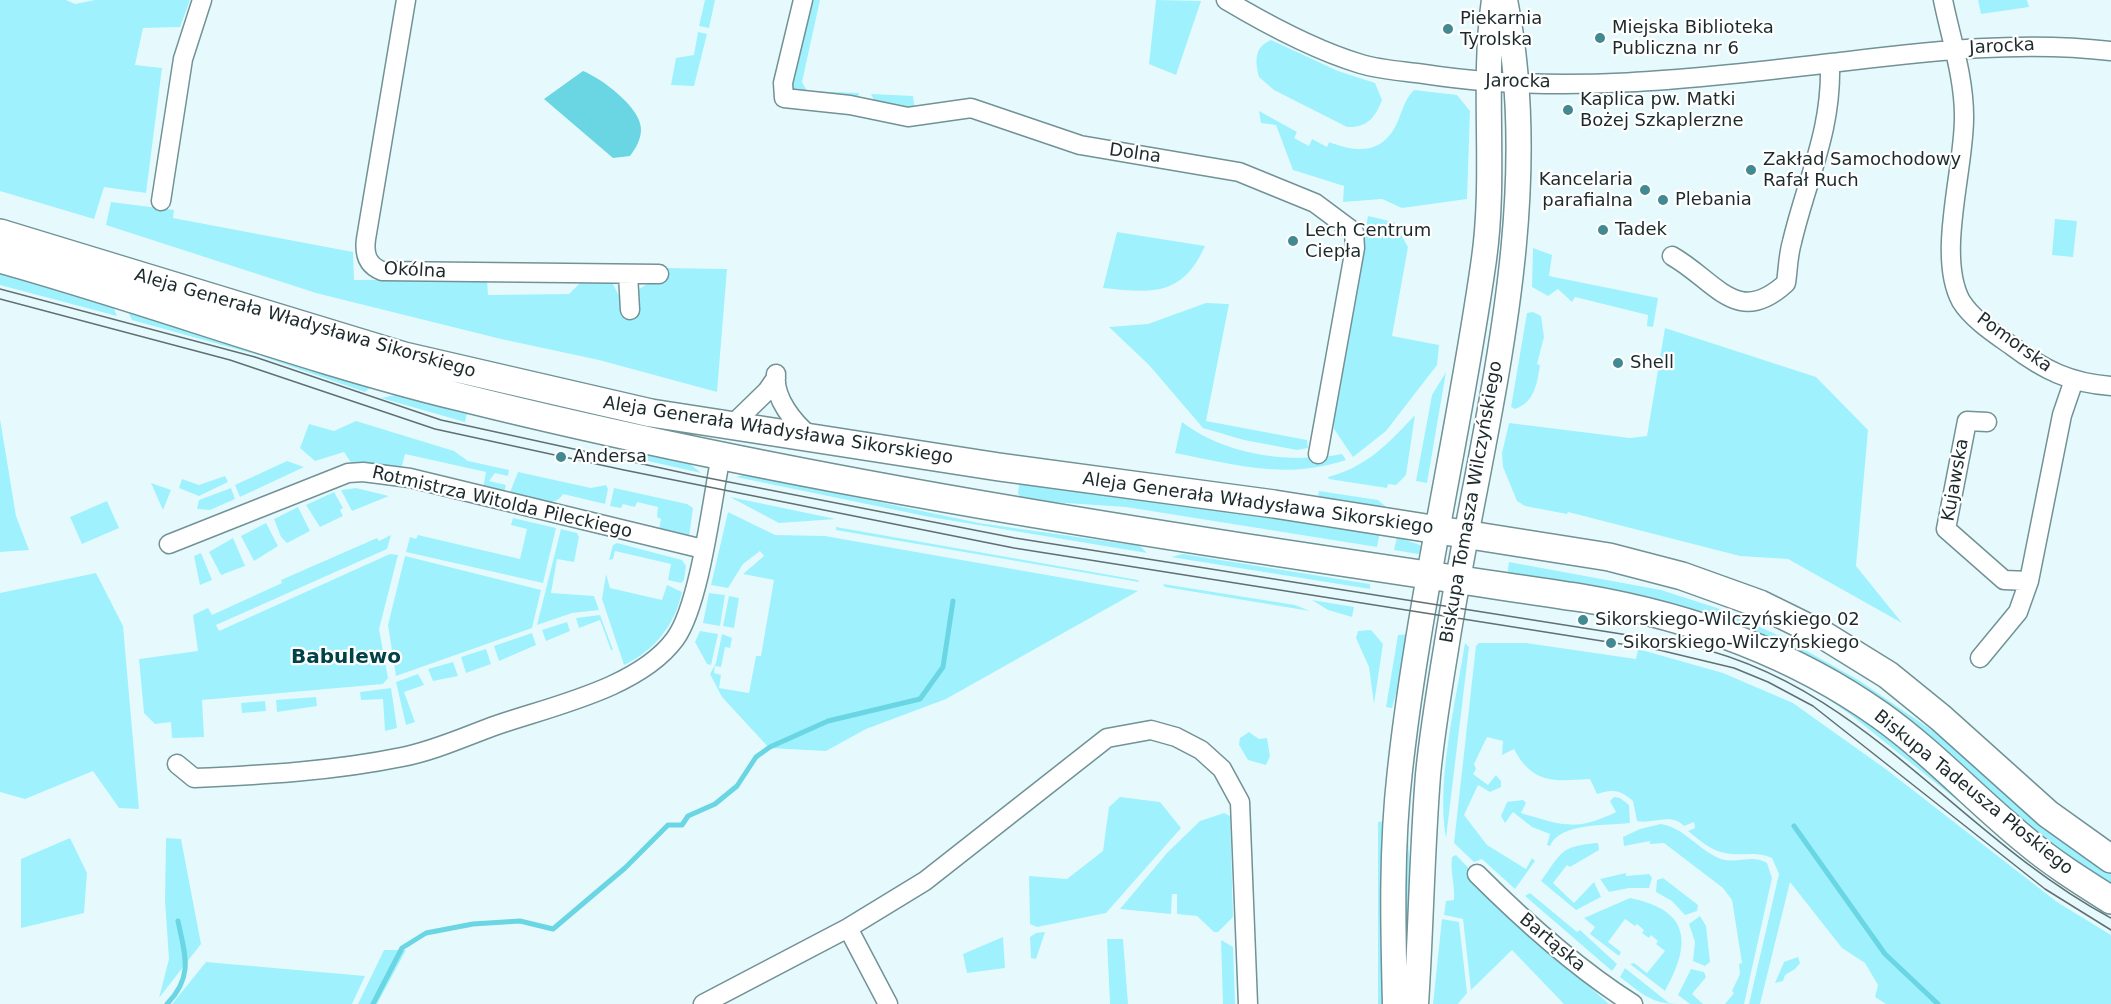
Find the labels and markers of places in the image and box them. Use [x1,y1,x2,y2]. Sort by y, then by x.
place label: Piekarnia Tyrolska [1460,8,1542,50]
place label: Miejska Biblioteka Publiczna nr 6 [1612,17,1774,60]
marker: Piekarnia Tyrolska [1441,22,1455,36]
marker: Miejska Biblioteka Publiczna nr 6 [1593,31,1607,45]
place label: Kaplica pw. Matki Bożej Szkaplerzne [1580,89,1743,132]
marker: Kaplica pw. Matki Bożej Szkaplerzne [1561,103,1575,117]
place label: Zakład Samochodowy Rafał Ruch [1763,149,1961,192]
marker: Zakład Samochodowy Rafał Ruch [1744,163,1758,177]
place label: Kancelaria parafialna [1539,169,1633,212]
marker: Kancelaria parafialna [1638,183,1652,197]
place label: Plebania [1675,189,1752,211]
marker: Plebania [1656,193,1670,207]
place label: Tadek [1615,219,1667,241]
place label: Lech Centrum Ciepła [1305,220,1431,262]
marker: Tadek [1596,223,1610,237]
marker: Lech Centrum Ciepła [1286,234,1300,248]
place label: Shell [1630,352,1674,374]
marker: Shell [1611,356,1625,370]
place label: Andersa [573,446,647,468]
marker: Andersa [554,450,568,464]
place label: Sikorskiego-Wilczyńskiego 02 [1595,609,1860,631]
marker: Sikorskiego-Wilczyńskiego 02 [1576,613,1590,627]
place label: Sikorskiego-Wilczyńskiego [1623,632,1859,654]
marker: Sikorskiego-Wilczyńskiego [1604,636,1618,650]

